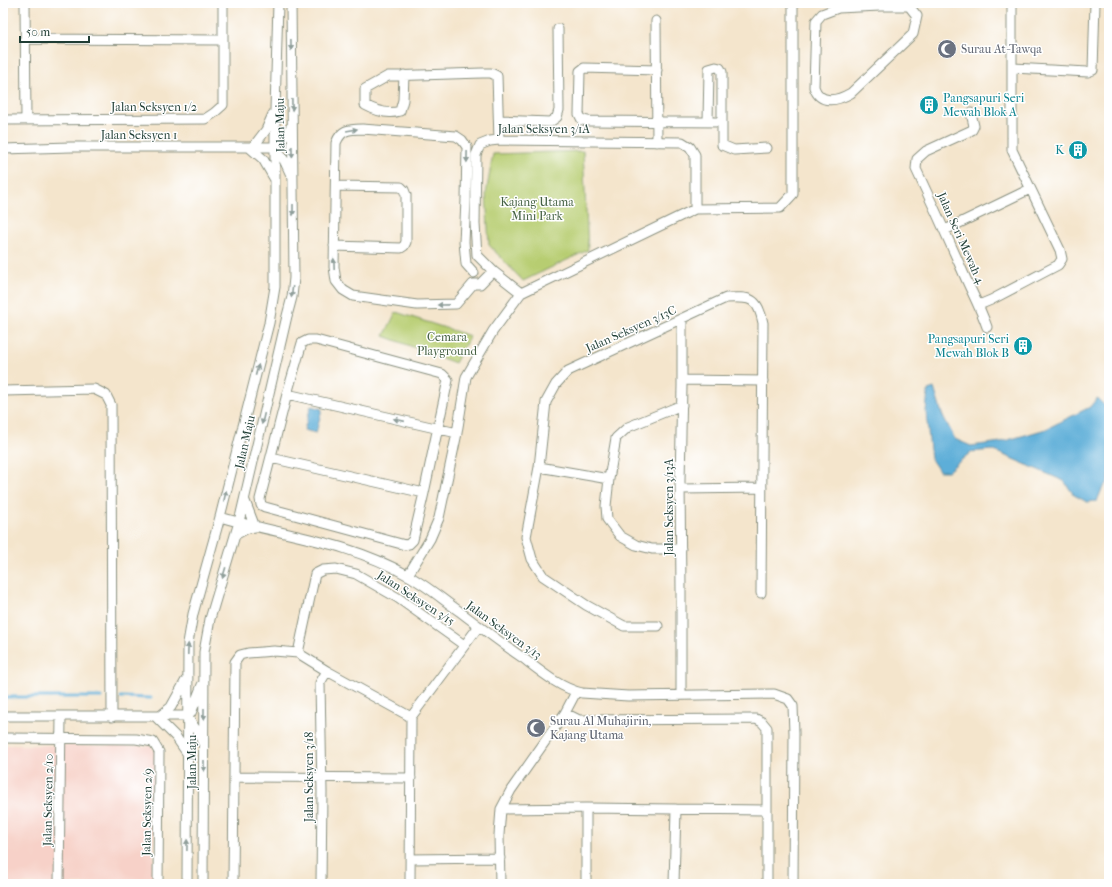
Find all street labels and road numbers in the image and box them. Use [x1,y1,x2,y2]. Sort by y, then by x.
street label: Jalan Maju [273,97,287,153]
street label: Jalan Seksyen 1/2 [110,100,197,114]
street label: Jalan Seksyen 3/1A [497,122,590,136]
street label: Jalan Seksyen 1 [100,128,177,142]
street label: Jalan Seri Mewah 4 [934,189,988,287]
street label: Jalan Seksyen 3/13C [583,303,678,356]
street label: Jalan Maju [232,414,258,471]
street label: Jalan Seksyen 3/13A [662,458,676,557]
street label: Jalan Seksyen 3/15 [374,567,457,628]
street label: Jalan Seksyen 3/13 [463,597,544,662]
street label: Jalan Seksyen 3/18 [302,732,316,823]
street label: Jalan Maju [185,734,199,790]
street label: Jalan Seksyen 2/10 [40,754,56,847]
street label: Jalan Seksyen 2/9 [139,768,155,857]

